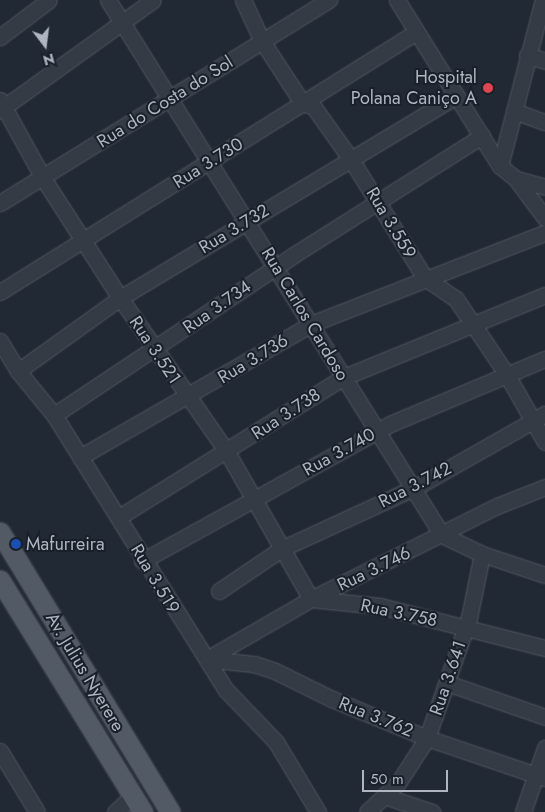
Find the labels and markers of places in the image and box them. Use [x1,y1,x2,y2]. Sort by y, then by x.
place label: Hospital Polana Caniço A [351,67,477,110]
marker: Hospital Polana Caniço A [481,81,495,95]
place label: Mafurreira [26,533,105,555]
marker: Mafurreira [10,538,22,550]

